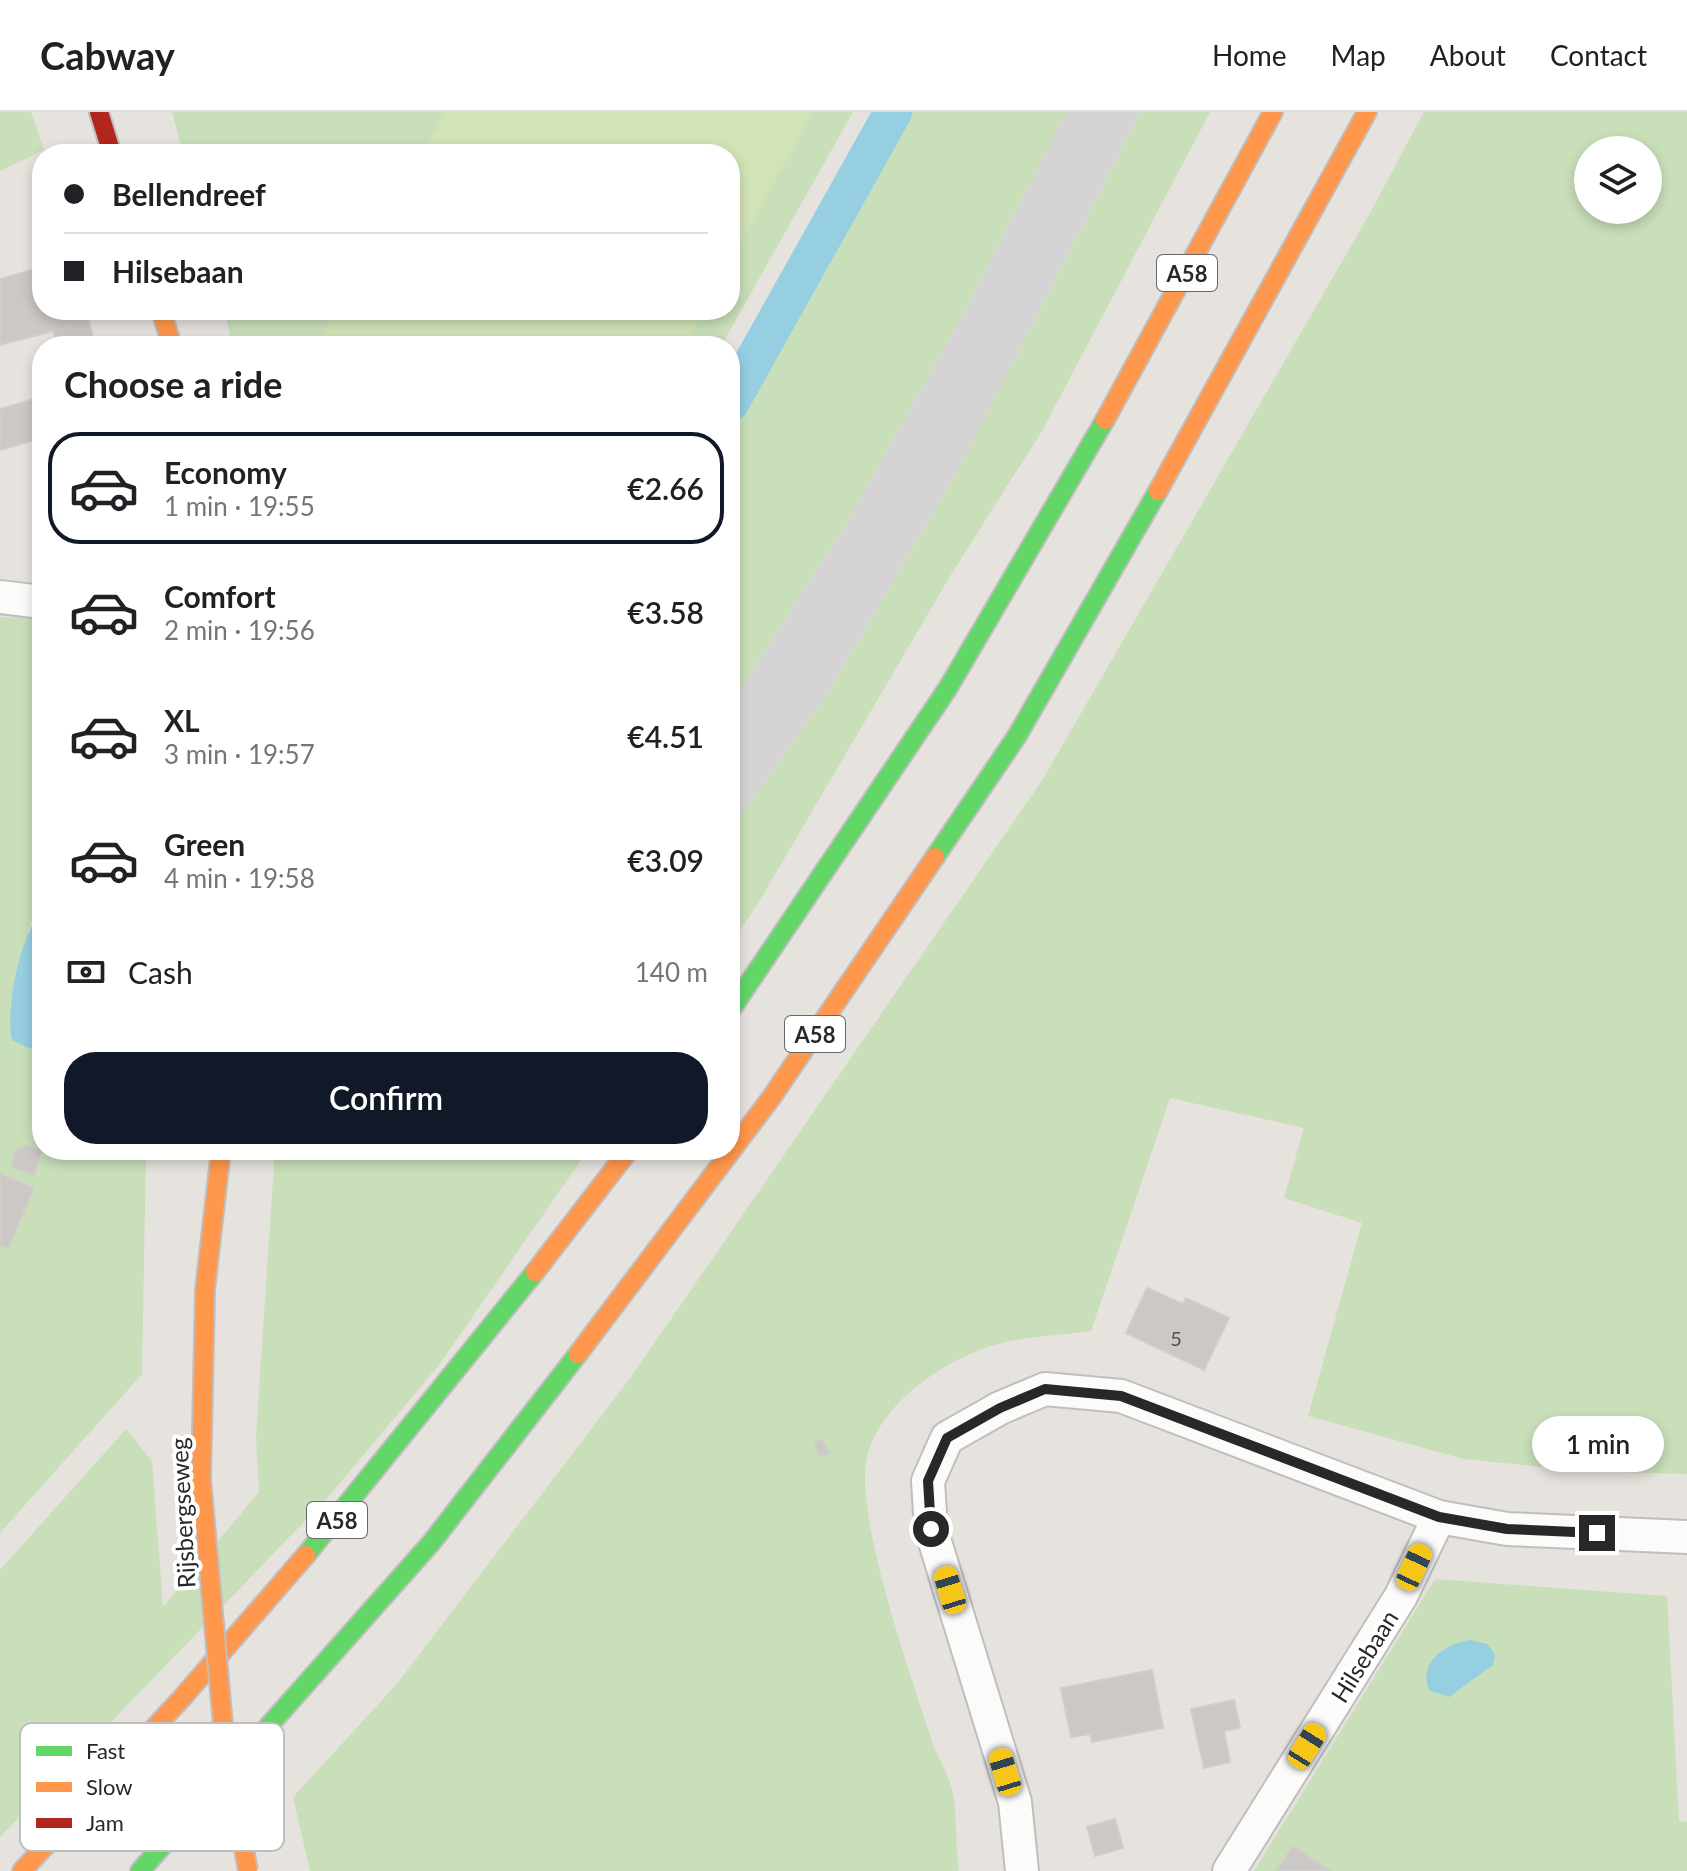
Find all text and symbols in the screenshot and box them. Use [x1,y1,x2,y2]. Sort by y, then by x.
text: Cabway [40,32,175,78]
text: Home [1212,38,1287,72]
text: Map [1331,38,1386,72]
text: About [1430,38,1506,72]
text: Contact [1550,38,1647,72]
map controls [1574,136,1662,224]
button: layers [1574,136,1662,224]
text: Bellendreef [112,176,266,212]
text: Hilsebaan [112,253,244,289]
road number: A58 [1157,255,1217,291]
text: Choose a ride [64,362,283,406]
icon: car [68,452,140,524]
text: Economy [164,454,287,490]
text: €2.66 [627,470,704,506]
text: 1 min · 19:55 [164,490,315,522]
icon: car [68,576,140,648]
text: Comfort [164,578,276,614]
text: €3.58 [627,594,704,630]
text: 2 min · 19:56 [164,614,315,646]
icon: car [68,700,140,772]
text: XL [164,702,200,738]
text: €4.51 [627,718,704,754]
text: 3 min · 19:57 [164,738,315,770]
icon: car [68,824,140,896]
text: Green [164,826,245,862]
text: €3.09 [627,842,704,878]
text: 4 min · 19:58 [164,862,315,894]
icon: cash [64,950,108,994]
text: Cash [128,954,193,990]
text: 140 m [635,956,708,988]
road number: A58 [785,1016,845,1052]
button: Confirm [64,1052,708,1144]
house number: 5 [1170,1326,1182,1350]
callout: 1 min [1531,1417,1663,1473]
text: 1 min [1566,1428,1630,1460]
street label: Rijsbergseweg [164,1437,200,1589]
road number: A58 [307,1502,367,1538]
route start [913,1511,949,1547]
route end [1579,1515,1615,1551]
car [1393,1540,1435,1594]
car [932,1564,968,1616]
street label: Hilsebaan [1324,1605,1404,1707]
car [1284,1719,1330,1773]
legend [20,1723,284,1851]
text: Fast [86,1737,125,1764]
car [987,1746,1023,1798]
text: Slow [86,1773,133,1800]
text: Jam [86,1809,124,1836]

